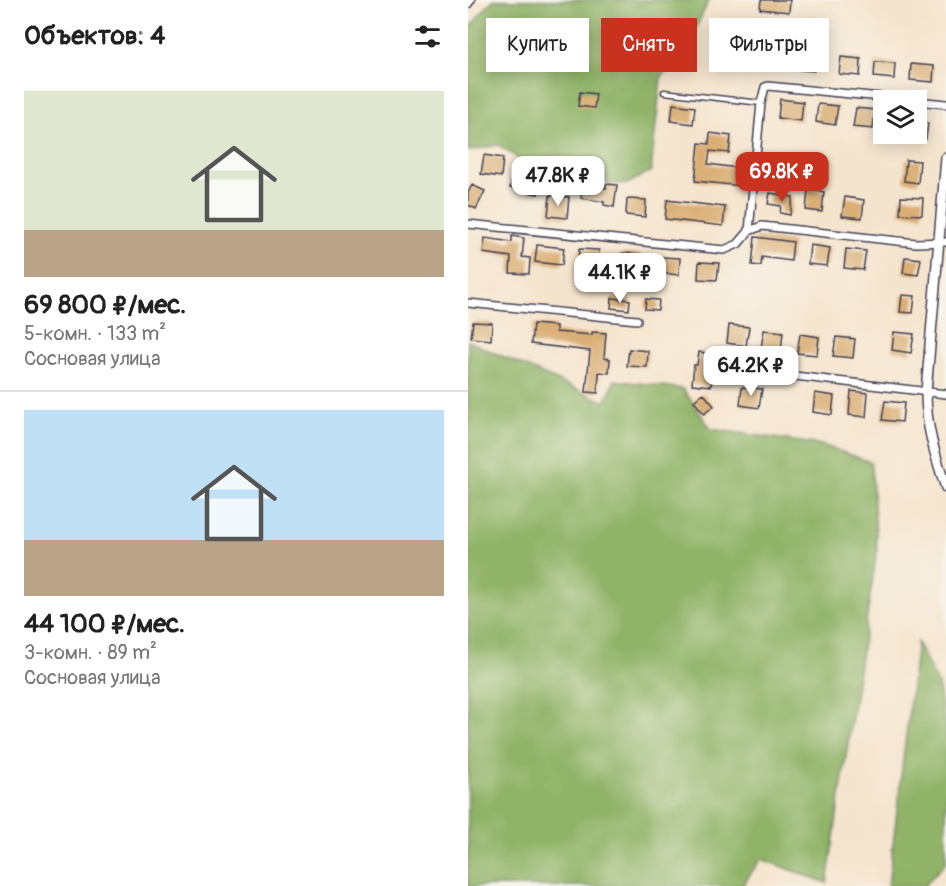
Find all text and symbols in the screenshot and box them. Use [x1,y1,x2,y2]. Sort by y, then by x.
chip: Купить [486,18,589,72]
chip: Снять [601,18,697,72]
chip: Фильтры [709,18,829,72]
text: Объектов: 4 [24,20,165,52]
icon: filters [411,20,444,53]
map controls [873,90,927,144]
button: layers [873,90,927,144]
icon: home [180,130,288,238]
pin: 69.8K ₽ [727,152,837,203]
pin: 47.8K ₽ [503,156,613,207]
text: 69.8K ₽ [750,159,814,184]
text: 47.8K ₽ [525,163,591,188]
pin: 44.1K ₽ [565,253,675,304]
text: 44.1K ₽ [588,260,652,285]
text: 69 800 ₽/мес. [24,289,186,321]
text: 5-комн. · 133 m² [24,321,166,346]
text: Сосновая улица [24,346,161,371]
pin: 64.2K ₽ [696,346,806,397]
text: 64.2K ₽ [717,353,785,378]
icon: home [180,449,288,557]
text: 44 100 ₽/мес. [24,608,185,640]
text: 3-комн. · 89 m² [24,640,157,665]
text: Сосновая улица [24,665,161,690]

